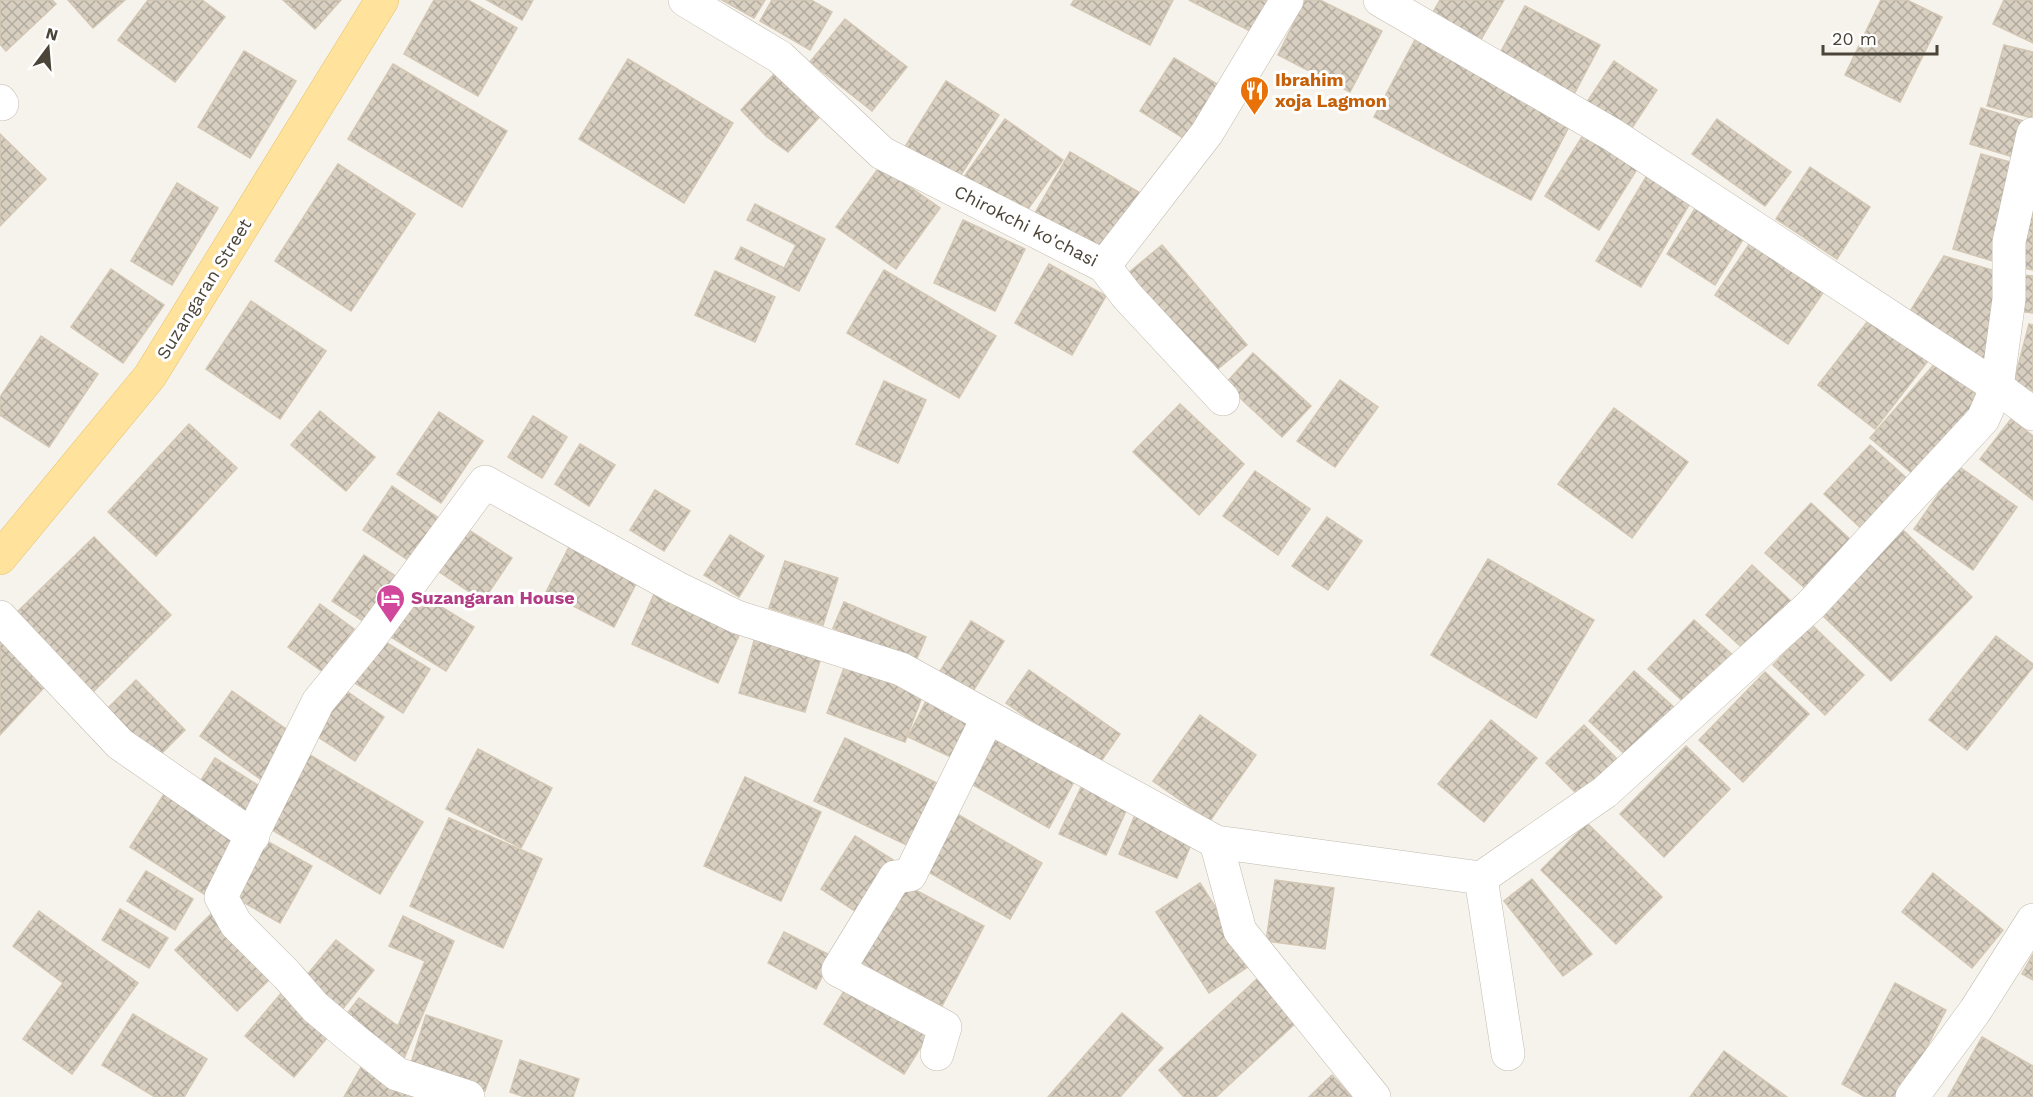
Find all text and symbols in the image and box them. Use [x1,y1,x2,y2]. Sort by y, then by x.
north arrow [18,18,78,78]
scale bar [1823,18,1937,56]
text: N [44,23,60,45]
text: 20 m [1832,28,1877,49]
place label: Ibrahim xoja Lagmon [1275,69,1387,111]
restaurant icon: Ibrahim xoja Lagmon [1238,74,1270,116]
street label: Chirokchi ko'chasi [951,180,1101,271]
street label: Suzangaran Street [152,214,256,363]
hotel icon: Suzangaran House [374,582,406,624]
place label: Suzangaran House [411,587,575,608]

